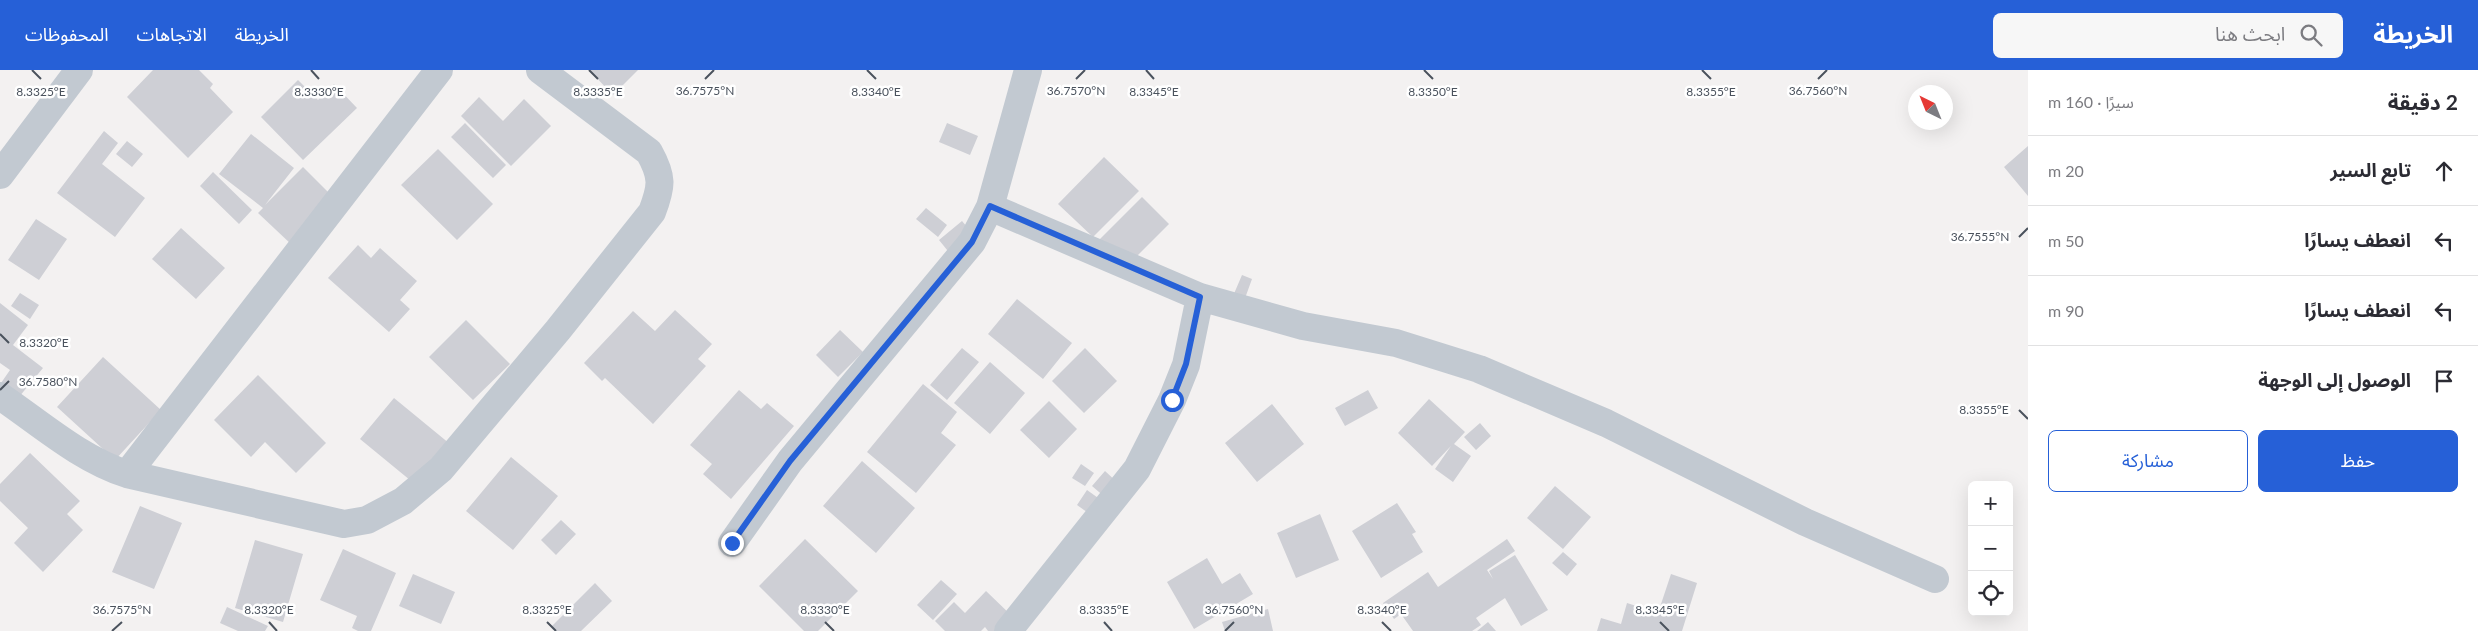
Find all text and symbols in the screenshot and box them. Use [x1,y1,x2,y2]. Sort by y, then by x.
search box [1993,13,2343,58]
text: الخريطة [2373,19,2453,48]
icon: search [2297,21,2325,49]
text: ابحث هنا [2215,22,2285,45]
text: المحفوظات [25,23,109,45]
text: الاتجاهات [137,23,207,45]
text: الخريطة [235,23,289,45]
text: 36.7575°N [676,83,734,98]
text: 36.7570°N [1047,83,1105,98]
text: 36.7560°N [1789,83,1847,98]
text: 8.3325°E [16,84,66,99]
text: 8.3330°E [294,84,344,99]
text: 8.3335°E [573,84,623,99]
text: 8.3340°E [851,84,901,99]
text: 8.3345°E [1129,84,1179,99]
text: 8.3350°E [1408,84,1458,99]
text: 8.3355°E [1686,84,1736,99]
north arrow [1908,85,1953,130]
text: 2 دقيقة [2388,89,2458,114]
text: سيرًا · 160 m [2048,92,2134,111]
icon: ahead [2430,157,2458,185]
text: تابع السير [2330,158,2411,181]
text: 20 m [2048,161,2084,180]
icon: left [2430,227,2458,255]
text: انعطف يسارًا [2304,228,2411,251]
text: 36.7555°N [1951,229,2009,244]
text: 50 m [2048,231,2084,250]
icon: left [2430,297,2458,325]
text: انعطف يسارًا [2304,298,2411,321]
text: 90 m [2048,301,2084,320]
text: 8.3320°E [19,335,69,350]
icon: arrive [2430,367,2458,395]
text: الوصول إلى الوجهة [2258,368,2411,391]
text: 36.7580°N [19,374,77,389]
route start [1161,389,1184,412]
text: 8.3355°E [1959,402,2009,417]
button: مشاركة [2048,430,2248,492]
button: حفظ [2258,430,2458,492]
map controls [1968,481,2013,616]
button: + [1968,481,2013,526]
button: − [1968,526,2013,571]
route end [721,532,744,555]
button: locate [1968,571,2013,616]
text: 36.7575°N [93,602,151,617]
text: 8.3320°E [244,602,294,617]
text: 8.3325°E [522,602,572,617]
text: 8.3330°E [800,602,850,617]
text: 8.3335°E [1079,602,1129,617]
text: 36.7560°N [1205,602,1263,617]
text: 8.3340°E [1357,602,1407,617]
text: 8.3345°E [1635,602,1685,617]

